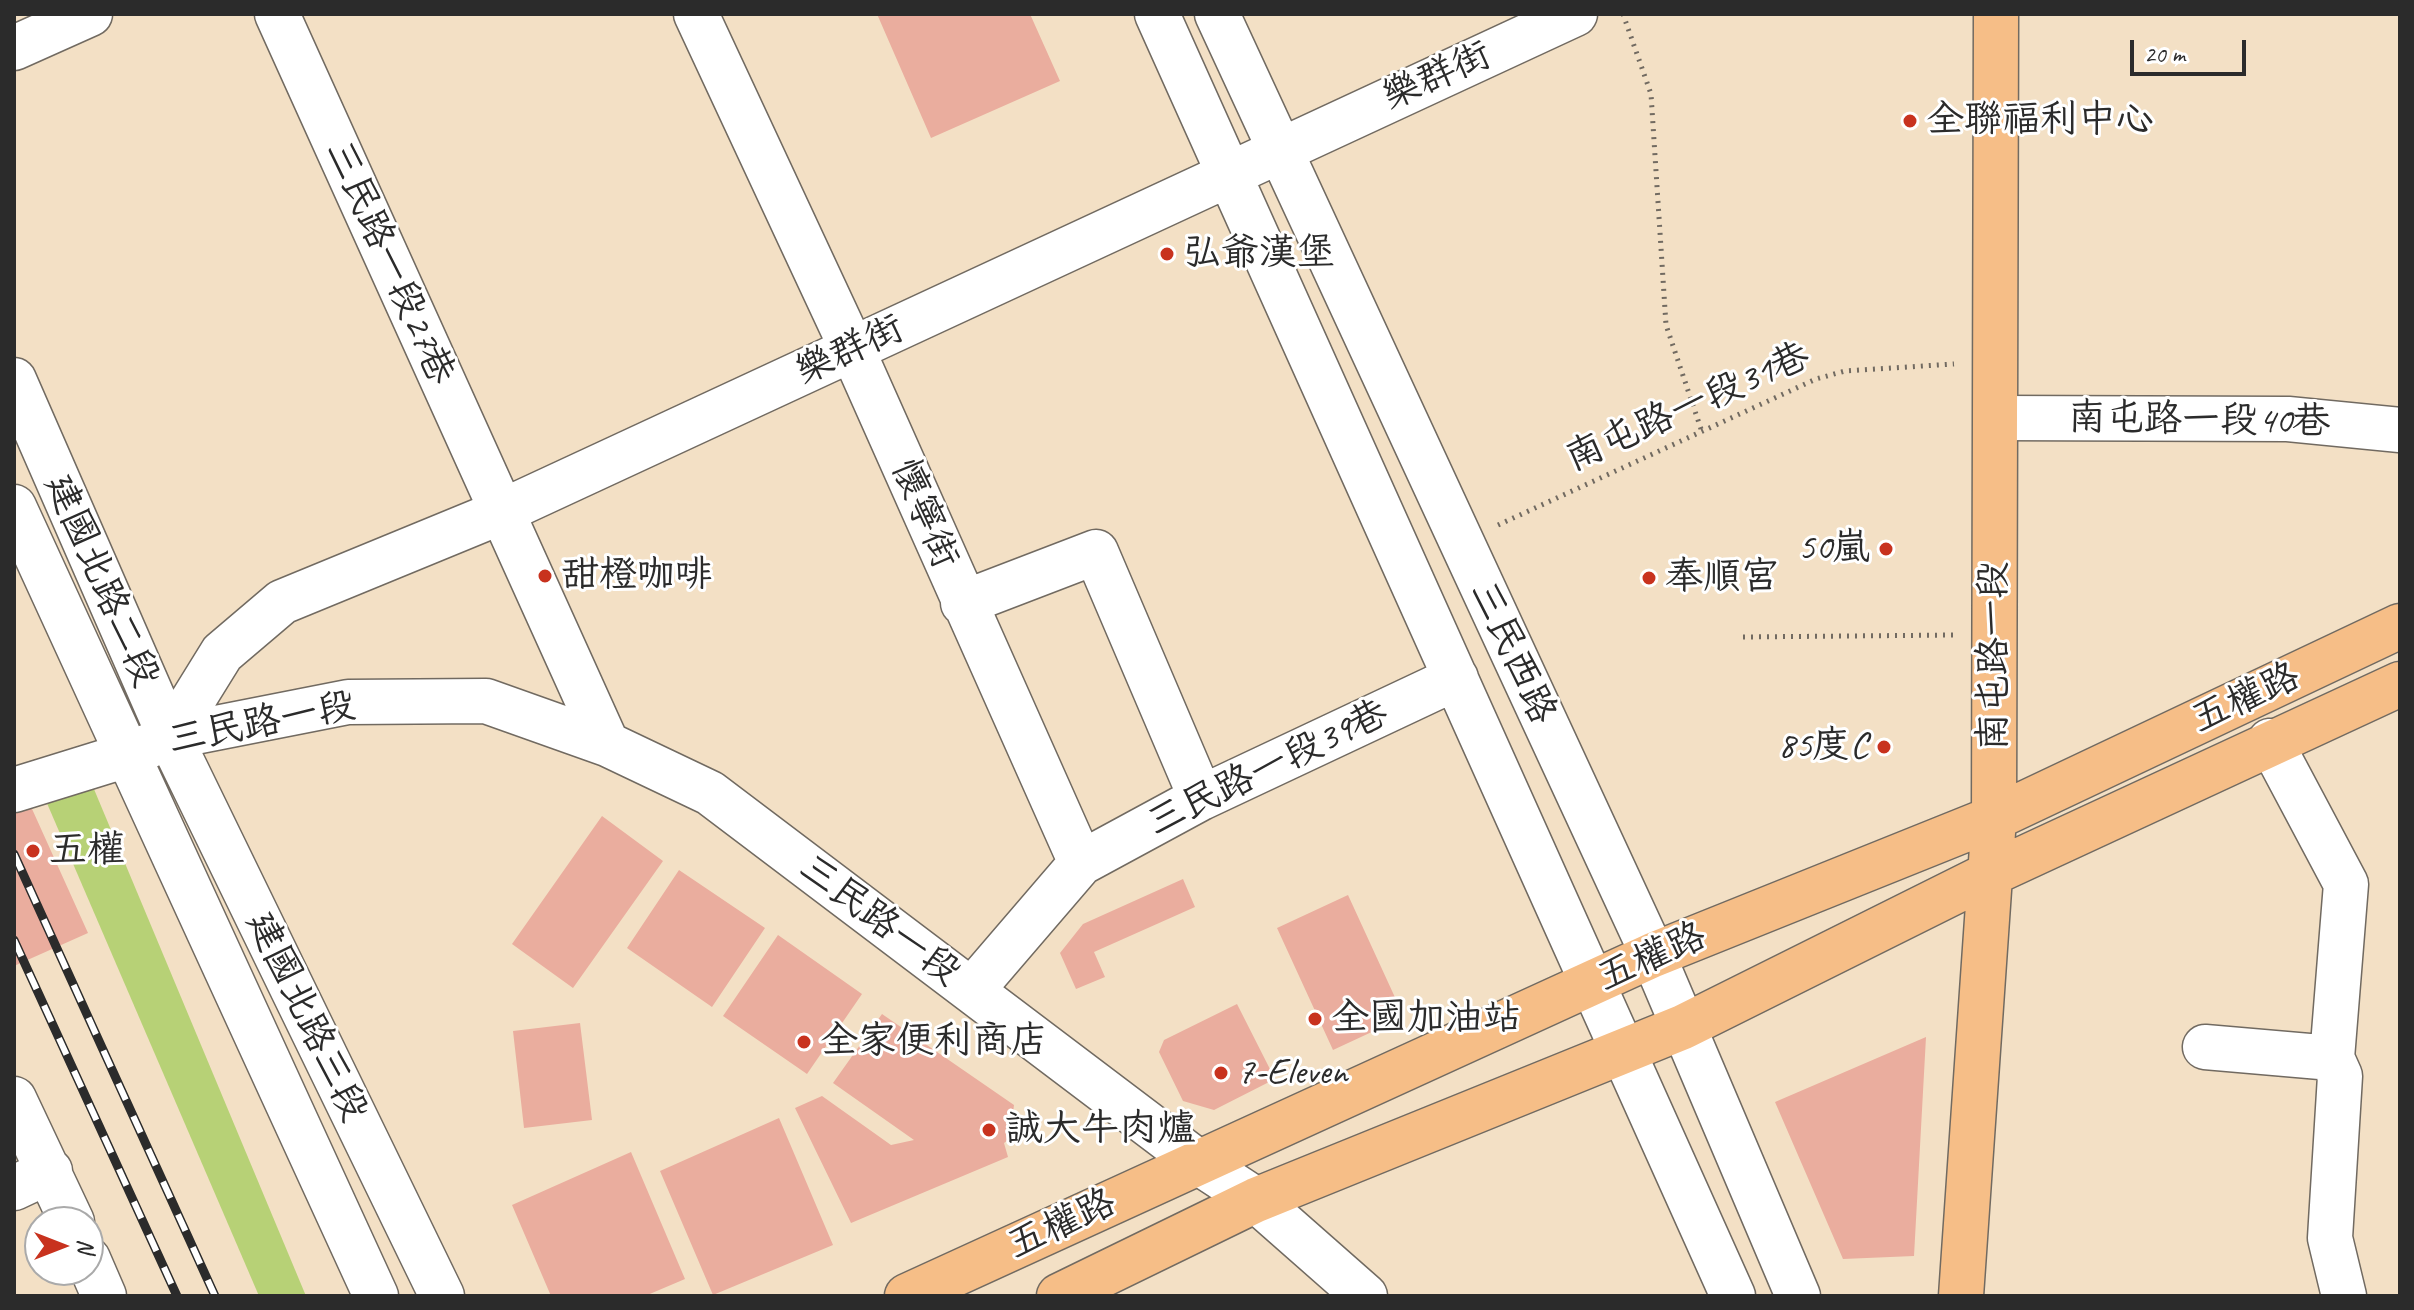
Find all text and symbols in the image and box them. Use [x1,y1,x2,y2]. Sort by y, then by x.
scale bar [2134,24,2250,74]
street label: 樂群街 [1376,33,1498,121]
text: 20 m [2144,39,2185,69]
place label: 全聯福利中心 [1926,98,2154,144]
marker: 全聯福利中心 [1901,112,1919,130]
street label: 三民路一段27巷 [315,134,463,392]
place label: 弘爺漢堡 [1183,231,1335,277]
marker: 弘爺漢堡 [1158,245,1176,263]
street label: 樂群街 [789,306,911,396]
street label: 南屯路一段31巷 [1559,334,1817,482]
street label: 南屯路一段40巷 [2068,396,2330,446]
street label: 懷寧街 [881,453,967,575]
street label: 建國北路二段 [34,468,168,694]
place label: 50嵐 [1798,526,1870,572]
marker: 50嵐 [1877,540,1895,558]
place label: 甜橙咖啡 [561,553,713,599]
place label: 奉順宮 [1665,555,1779,601]
street label: 南屯路一段 [1972,561,2018,751]
marker: 甜橙咖啡 [536,567,554,585]
marker: 奉順宮 [1640,569,1658,587]
street label: 三民西路 [1459,574,1565,732]
street label: 五權路 [2185,654,2307,744]
street label: 三民路一段 [164,683,360,765]
street label: 三民路一段39巷 [1140,691,1396,847]
place label: 85度C [1778,724,1868,770]
marker: 85度C [1875,738,1893,756]
place label: 五權 [49,828,125,874]
marker: 五權 [24,842,42,860]
street label: 三民路一段 [789,846,969,996]
street label: 建國北路三段 [236,905,376,1129]
street label: 五權路 [1591,914,1713,1002]
place label: 全國加油站 [1331,996,1521,1042]
marker: 全國加油站 [1306,1010,1324,1028]
place label: 全家便利商店 [820,1019,1048,1065]
marker: 全家便利商店 [795,1033,813,1051]
place label: 7-Eleven [1237,1050,1347,1096]
marker: 7-Eleven [1212,1064,1230,1082]
place label: 誠大牛肉爐 [1005,1107,1195,1153]
marker: 誠大牛肉爐 [980,1121,998,1139]
street label: 五權路 [1001,1180,1123,1270]
north arrow [24,1206,104,1286]
text: N [72,1239,100,1253]

